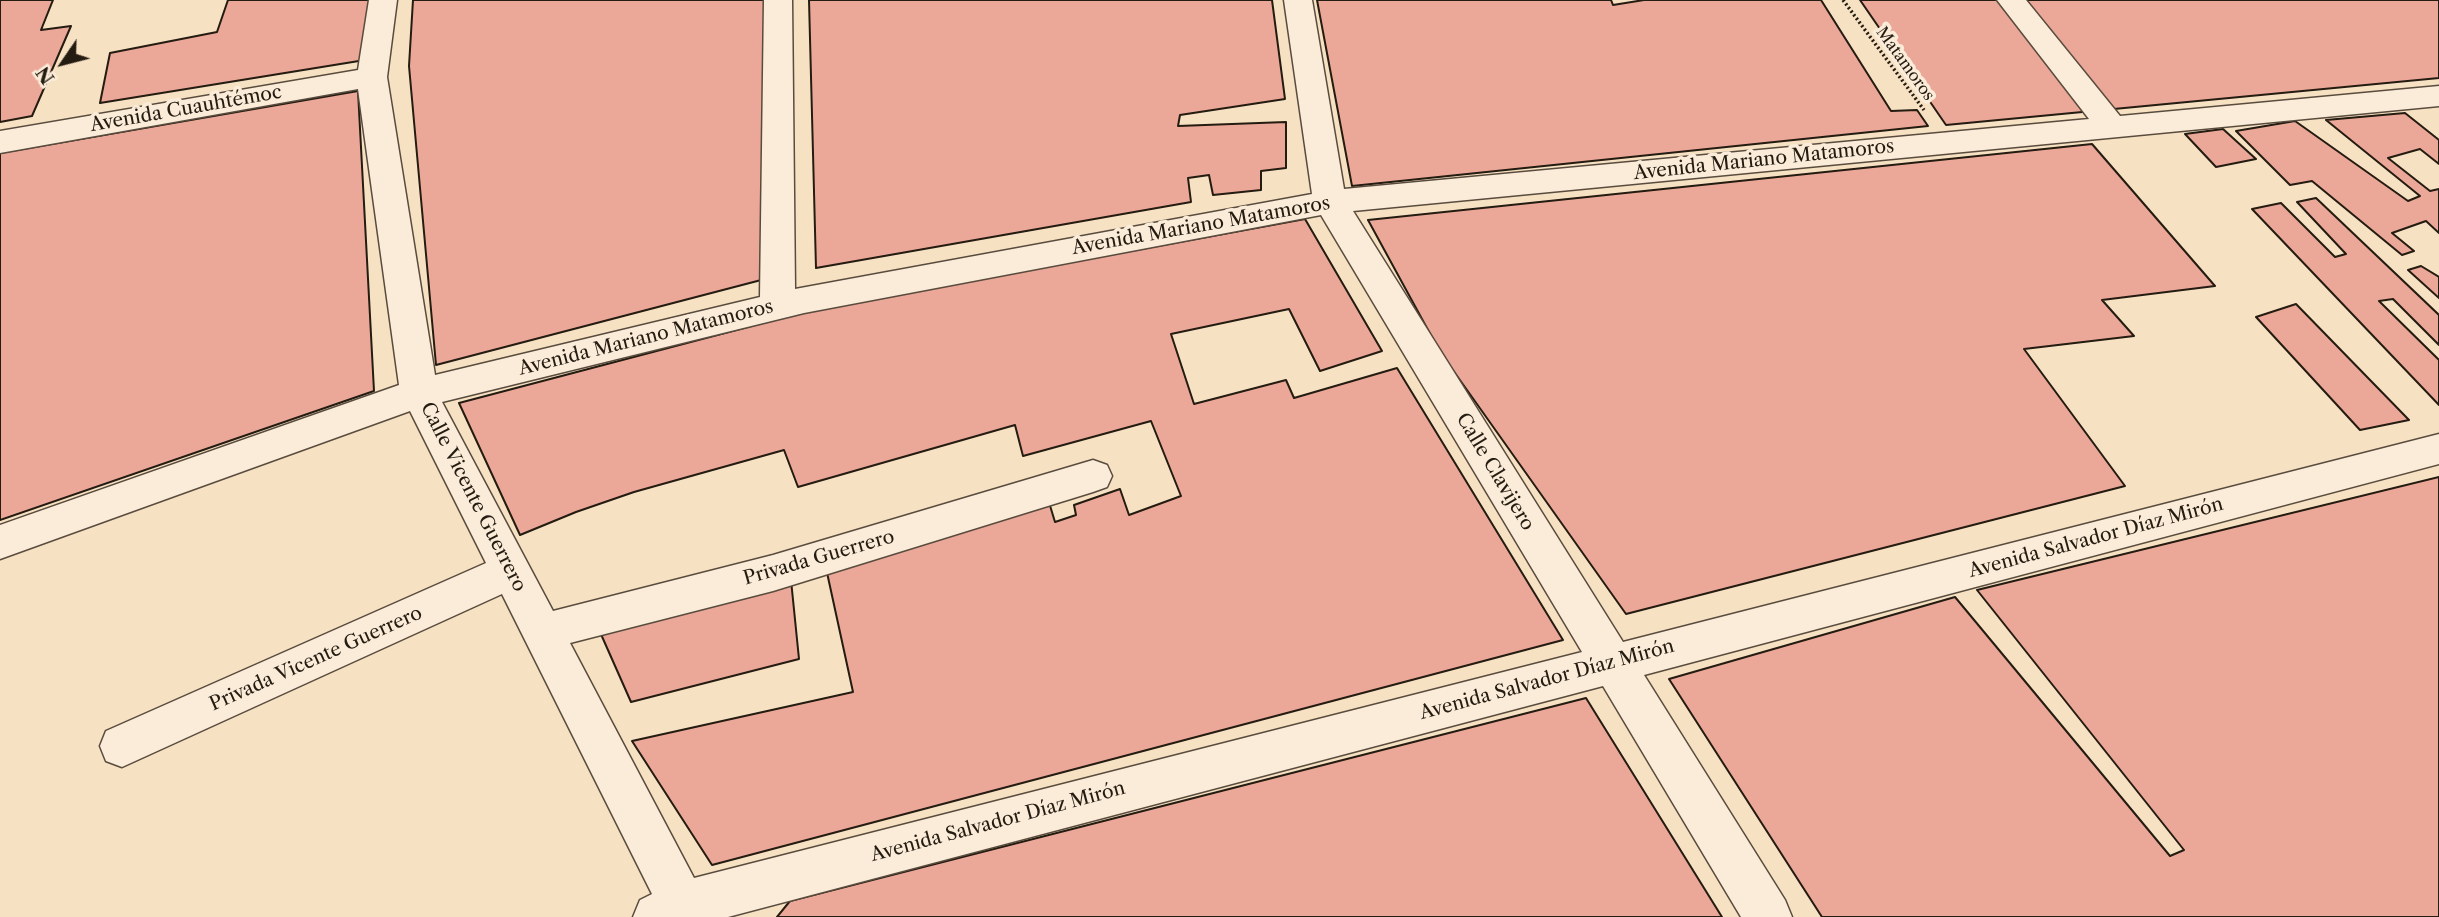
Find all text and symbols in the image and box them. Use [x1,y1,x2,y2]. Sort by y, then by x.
street label: Matamoros [1872,23,1938,105]
north arrow [28,28,98,98]
text: N [31,62,60,89]
street label: Avenida Cuauhtémoc [88,81,284,137]
street label: Avenida Mariano Matamoros [1633,135,1895,185]
street label: Avenida Mariano Matamoros [1070,192,1332,260]
street label: Avenida Mariano Matamoros [516,295,776,381]
street label: Calle Vicente Guerrero [415,398,531,596]
street label: Calle Clavijero [1451,409,1539,535]
street label: Avenida Salvador Díaz Mirón [1966,493,2226,583]
street label: Privada Guerrero [741,526,897,590]
street label: Privada Vicente Guerrero [206,602,426,716]
street label: Avenida Salvador Díaz Mirón [1417,635,1677,725]
street label: Avenida Salvador Díaz Mirón [868,777,1128,867]

